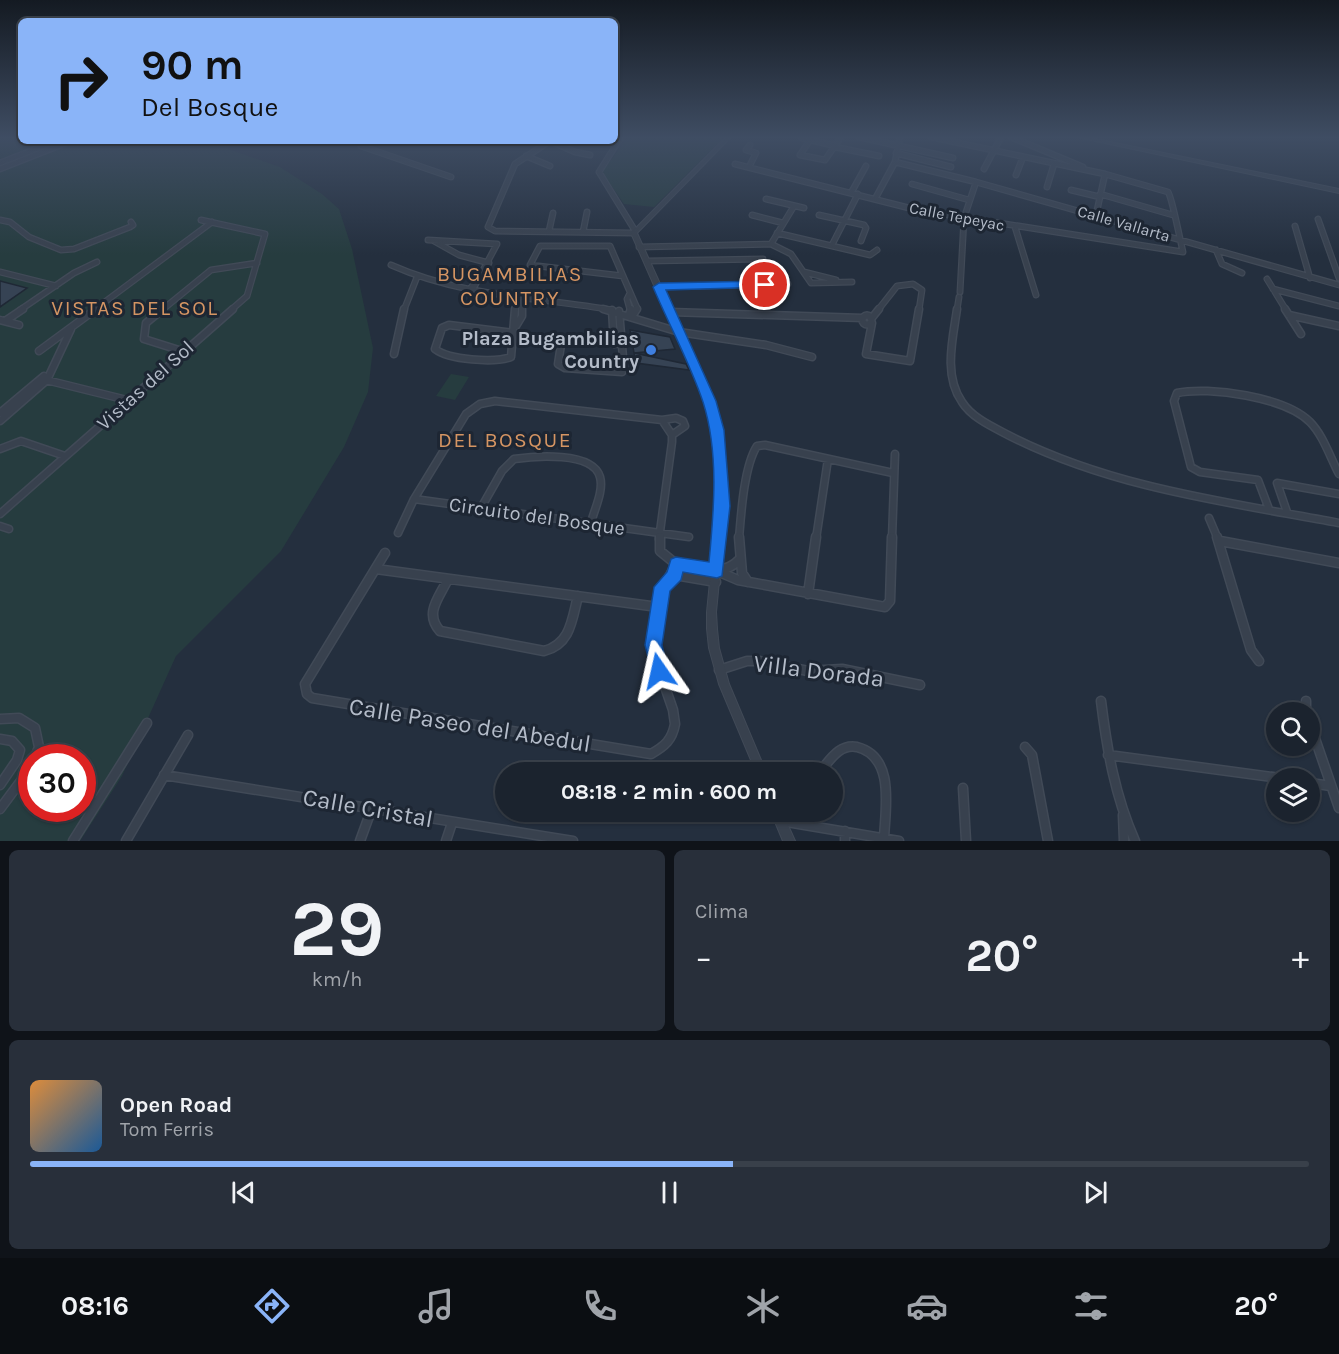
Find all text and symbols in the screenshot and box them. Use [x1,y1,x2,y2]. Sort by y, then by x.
text: 90 m [141,40,244,90]
icon: right [42,42,120,120]
text: Del Bosque [141,91,278,123]
street label: Calle Tepeyac [908,198,1006,235]
street label: Calle Vallarta [1075,201,1172,246]
pin [739,259,790,310]
district label: BUGAMBILIAS COUNTRY [437,262,583,310]
icon: arrive [748,268,781,301]
district label: VISTAS DEL SOL [51,296,219,320]
place label: Plaza Bugambilias Country [461,327,639,373]
street label: Vistas del Sol [92,336,199,435]
marker: Plaza Bugambilias Country [644,343,658,357]
district label: DEL BOSQUE [438,428,572,452]
street label: Circuito del Bosque [447,493,626,540]
position arrow [627,639,691,703]
street label: Villa Dorada [752,649,886,693]
street label: Calle Paseo del Abedul [347,692,593,758]
map controls [1266,702,1320,822]
button: search [1266,702,1320,756]
speed limit sign: 30 [18,744,96,822]
button: layers [1266,768,1320,822]
text: 08:18 · 2 min · 600 m [561,779,777,805]
street label: Calle Cristal [301,783,435,833]
text: 29 [290,883,384,975]
text: Clima [695,900,749,923]
text: 20° [965,930,1039,982]
text: − [695,938,712,976]
text: + [1292,938,1309,976]
text: km/h [312,968,362,991]
text: Open Road [120,1092,232,1118]
text: Tom Ferris [120,1118,214,1141]
icon: previous [227,1176,260,1209]
icon: pause [653,1176,686,1209]
icon: next [1079,1176,1112,1209]
icon: directions [251,1285,293,1327]
icon: music [415,1285,457,1327]
icon: phone [579,1285,621,1327]
icon: climate [742,1285,784,1327]
icon: car [906,1285,948,1327]
icon: filters [1070,1285,1112,1327]
text: 08:16 [61,1290,129,1322]
text: 20° [1234,1290,1278,1322]

